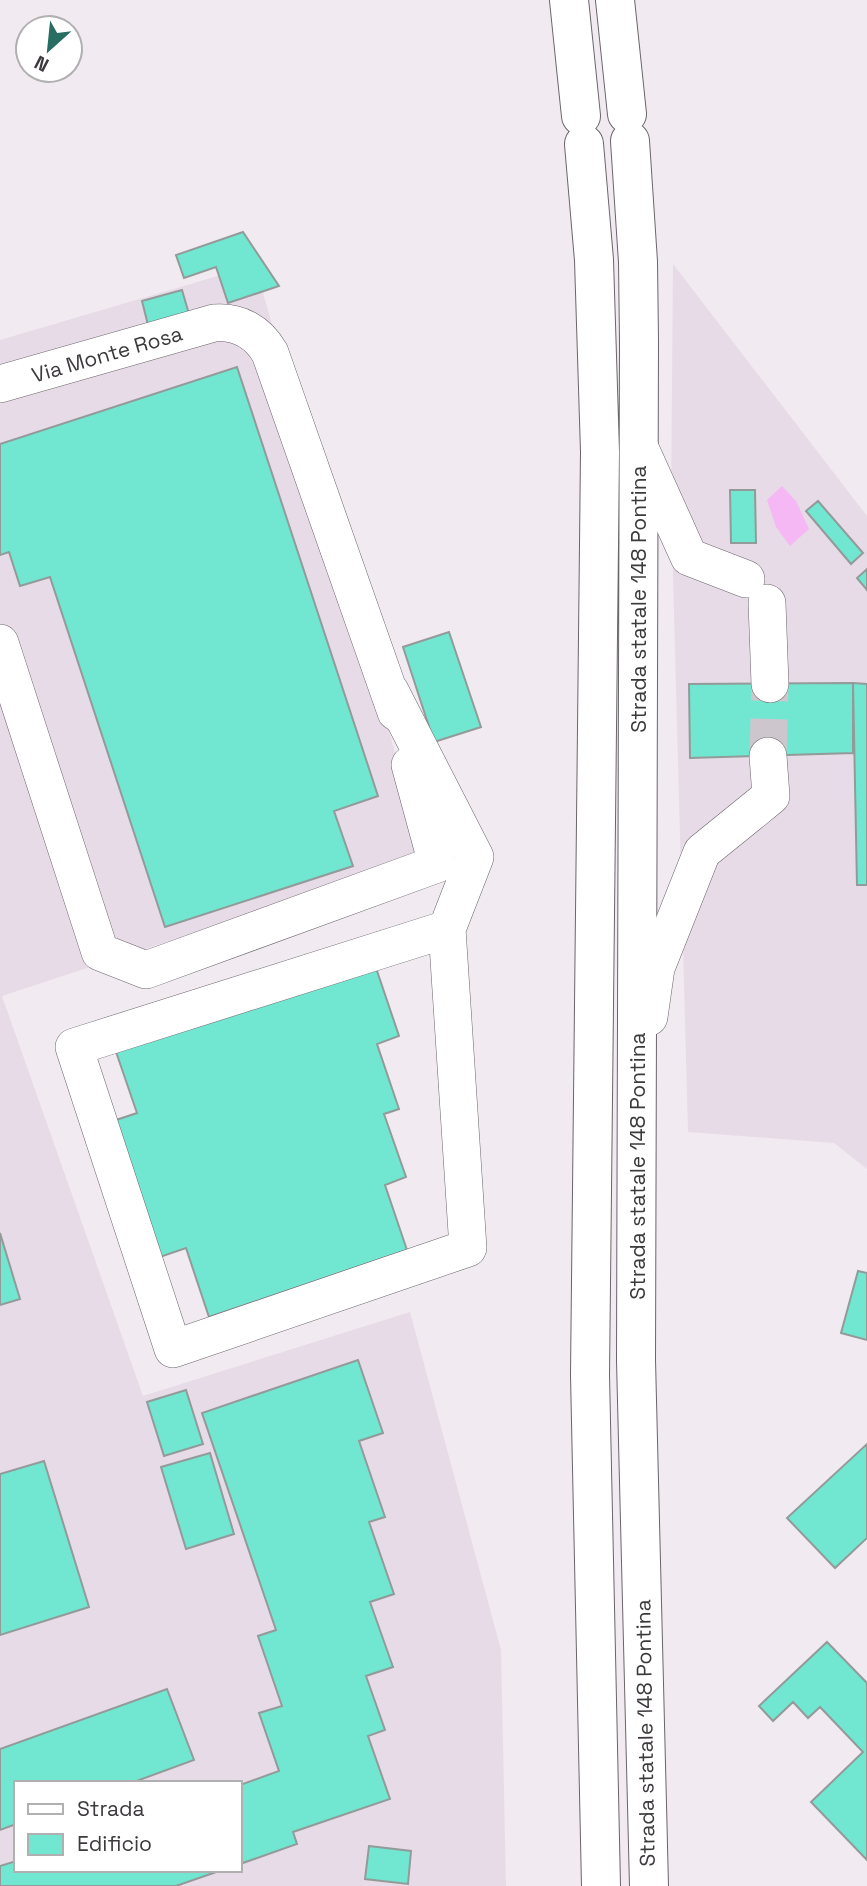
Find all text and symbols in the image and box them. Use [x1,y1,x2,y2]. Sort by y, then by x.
north arrow [14,14,84,84]
text: N [30,50,53,78]
street label: Via Monte Rosa [28,320,186,388]
street label: Strada statale 148 Pontina [625,465,652,733]
street label: Strada statale 148 Pontina [624,1032,651,1300]
street label: Strada statale 148 Pontina [629,1599,661,1867]
legend [14,1781,242,1872]
text: Strada [77,1795,144,1822]
text: Edificio [77,1830,152,1857]

